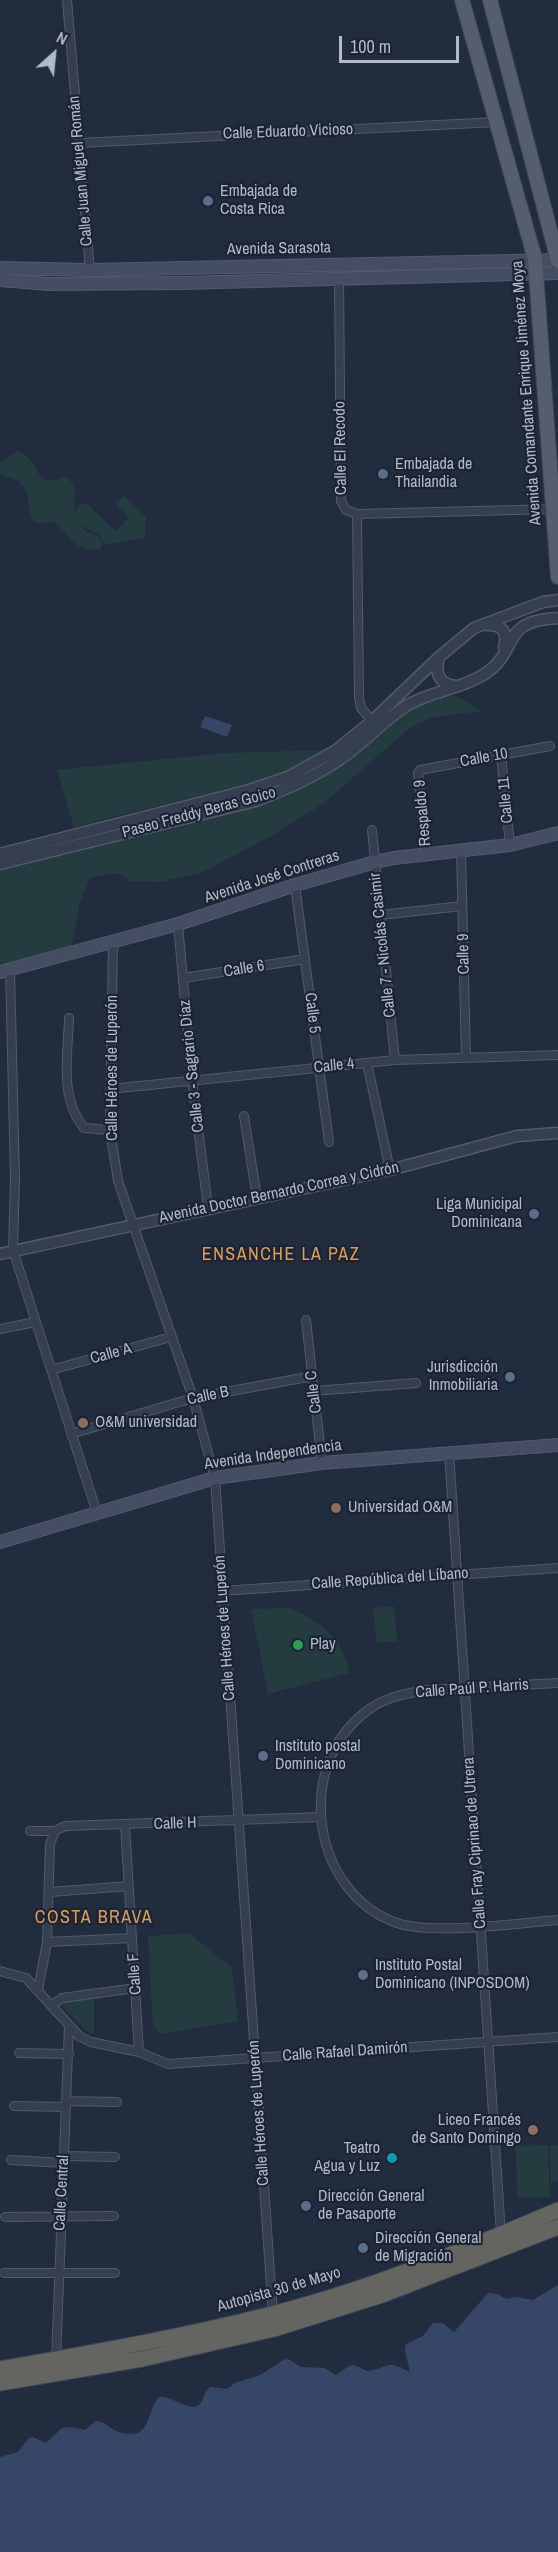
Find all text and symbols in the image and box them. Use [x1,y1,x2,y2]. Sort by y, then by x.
north arrow [24,24,84,84]
scale bar [342,24,462,62]
text: N [53,26,71,50]
text: 100 m [350,34,391,59]
street label: Calle Juan Miguel Román [65,95,97,247]
street label: Calle Eduardo Vicioso [223,120,353,144]
place label: Embajada de Costa Rica [220,182,297,220]
marker: Embajada de Costa Rica [201,194,215,208]
street label: Avenida Sarasota [227,238,331,260]
street label: Avenida Comandante Enrique Jiménez Moya [508,260,546,526]
street label: Calle El Recodo [331,401,351,495]
place label: Embajada de Thailandia [395,455,472,493]
marker: Embajada de Thailandia [376,467,390,481]
street label: Calle 10 [459,744,509,772]
street label: Calle 11 [494,776,518,824]
street label: Respaldo 9 [411,779,435,847]
street label: Paseo Freddy Beras Goico [120,783,278,843]
street label: Avenida José Contreras [202,846,342,908]
street label: Calle 7 - Nicolás Casimir [366,871,400,1019]
street label: Calle 9 [454,933,474,975]
street label: Calle 6 [222,956,266,982]
street label: Calle 5 [300,992,324,1034]
street label: Calle Héroes de Luperón [103,995,123,1141]
street label: Calle 3 - Sagrario Díaz [175,999,209,1133]
street label: Calle 4 [313,1054,355,1078]
street label: Avenida Doctor Bernardo Correa y Cidrón [157,1158,401,1228]
place label: Liga Municipal Dominicana [436,1195,522,1233]
marker: Liga Municipal Dominicana [527,1207,541,1221]
district label: ENSANCHE LA PAZ [202,1244,360,1266]
street label: Calle A [88,1339,134,1369]
place label: Jurisdicción Inmobiliaria [427,1358,498,1396]
street label: Calle C [302,1369,326,1415]
marker: Jurisdicción Inmobiliaria [503,1370,517,1384]
street label: Calle B [185,1382,231,1410]
place label: O&M universidad [95,1413,197,1433]
marker: O&M universidad [76,1416,90,1430]
street label: Avenida Independencia [203,1436,343,1474]
place label: Universidad O&M [348,1498,452,1518]
marker: Universidad O&M [329,1501,343,1515]
street label: Calle Héroes de Luperón [210,1555,240,1701]
street label: Calle República del Líbano [311,1564,469,1594]
place label: Play [310,1635,336,1655]
marker: Play [291,1638,305,1652]
street label: Calle Paúl P. Harris [415,1675,529,1703]
place label: Instituto postal Dominicano [275,1737,360,1775]
marker: Instituto postal Dominicano [256,1749,270,1763]
street label: Calle Fray Ciprinao de Utrera [459,1757,491,1929]
street label: Calle H [153,1814,197,1834]
district label: COSTA BRAVA [35,1907,153,1929]
street label: Calle F [124,1953,146,1995]
place label: Instituto Postal Dominicano (INPOSDOM) [375,1956,530,1994]
marker: Instituto Postal Dominicano (INPOSDOM) [356,1968,370,1982]
street label: Calle Rafael Damirón [282,2038,408,2066]
street label: Calle Héroes de Luperón [244,2040,274,2186]
place label: Liceo Francés de Santo Domingo [412,2111,521,2149]
marker: Liceo Francés de Santo Domingo [526,2123,540,2137]
place label: Teatro Agua y Luz [314,2139,380,2177]
marker: Teatro Agua y Luz [385,2151,399,2165]
street label: Calle Central [50,2155,74,2231]
place label: Dirección General de Pasaporte [318,2187,424,2225]
marker: Dirección General de Pasaporte [299,2199,313,2213]
place label: Dirección General de Migración [375,2229,481,2267]
marker: Dirección General de Migración [356,2241,370,2255]
street label: Autopista 30 de Mayo [215,2263,343,2317]

